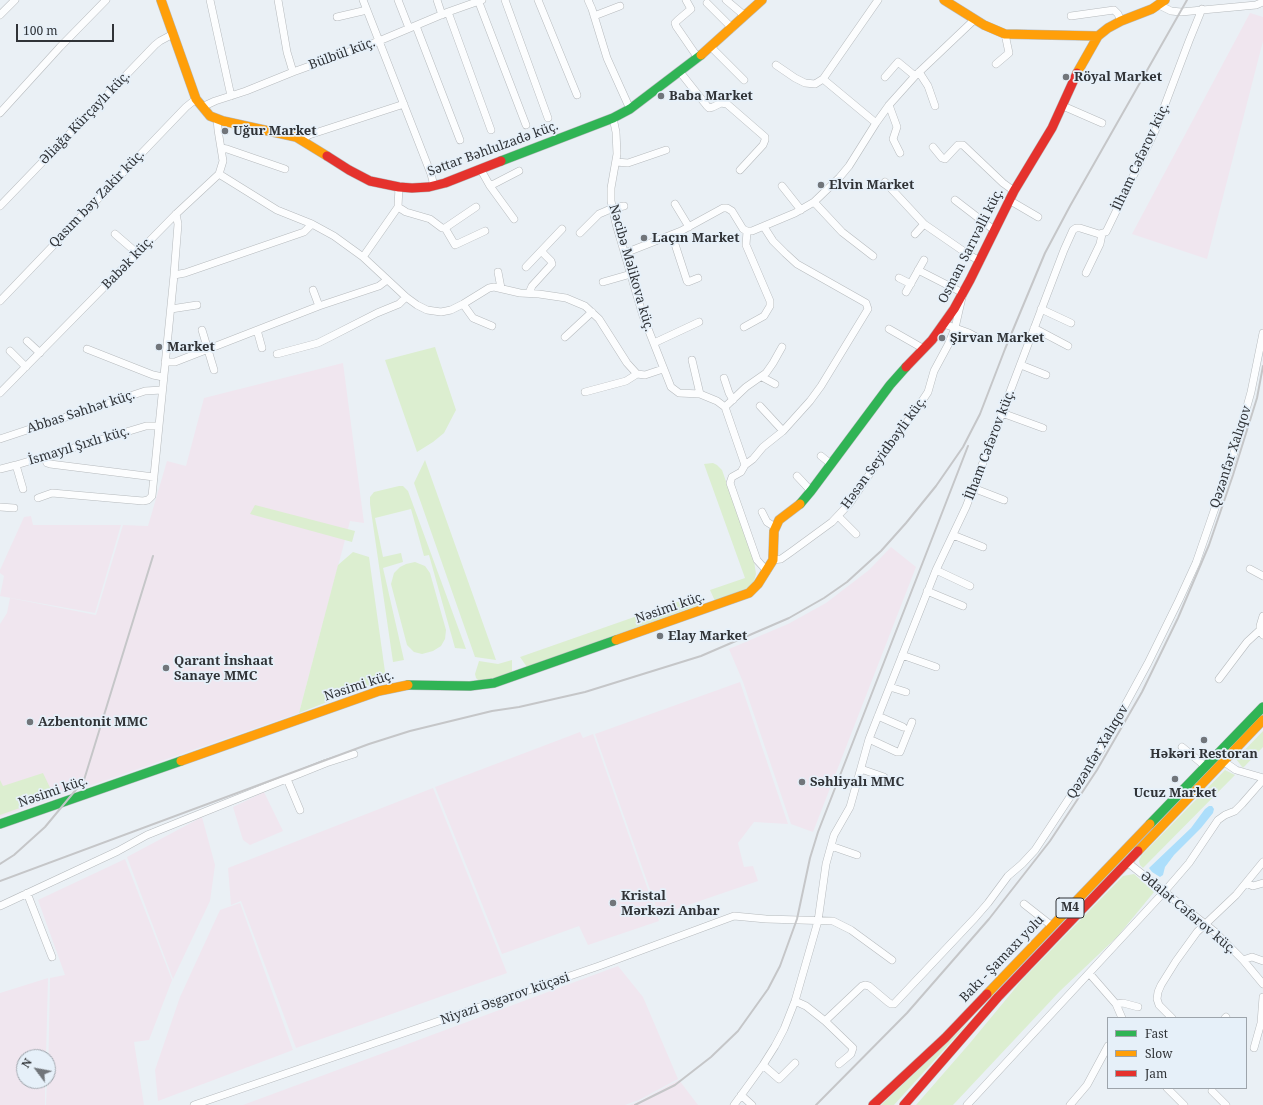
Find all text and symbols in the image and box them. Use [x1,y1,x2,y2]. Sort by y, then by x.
scale bar [18,16,116,42]
text: 100 m [23,22,58,39]
street label: Bülbül küç. [306,35,378,73]
street label: Əliağa Kürçaylı küç. [37,68,133,168]
place label: Röyal Market [1074,69,1162,85]
marker: Röyal Market [1061,72,1071,82]
place label: Baba Market [669,88,753,104]
marker: Baba Market [656,91,666,101]
street label: İlham Cəfərov küç. [1109,101,1173,213]
street label: Səttar Bəhlulzadə küç. [426,118,560,180]
place label: Uğur Market [233,123,317,139]
marker: Uğur Market [220,126,230,136]
street label: Qasım bəy Zakir küç. [46,147,148,251]
place label: Elvin Market [829,177,914,193]
marker: Elvin Market [816,180,826,190]
street label: Osman Sarıvəlli küç. [935,186,1007,306]
street label: Nəcibə Məlikova küç. [605,203,657,333]
place label: Laçın Market [652,230,739,246]
street label: Babək küç. [99,233,157,293]
marker: Laçın Market [639,233,649,243]
place label: Şirvan Market [950,330,1044,346]
marker: Şirvan Market [937,333,947,343]
place label: Market [167,339,215,355]
marker: Market [154,342,164,352]
street label: Abbas Səhhət küç. [25,387,137,437]
street label: İlham Cəfərov küç. [962,388,1018,502]
street label: Həsən Seyidbəyli küç. [838,394,930,512]
street label: Qəzənfər Xalıqov [1207,404,1255,510]
street label: İsmayıl Şıxlı küç. [27,423,131,469]
street label: Nəsimi küç. [633,589,707,627]
place label: Elay Market [668,628,747,644]
marker: Elay Market [655,631,665,641]
place label: Qarant İnshaat Sanaye MMC [174,653,273,684]
marker: Qarant İnshaat Sanaye MMC [161,663,171,673]
street label: Nəsimi küç. [322,667,396,705]
street label: Qəzənfər Xalıqov [1064,702,1132,802]
place label: Azbentonit MMC [38,714,148,730]
marker: Azbentonit MMC [25,717,35,727]
marker: Həkəri Restoran [1199,735,1209,745]
place label: Həkəri Restoran [1150,746,1258,762]
street label: Nəsimi küç. [16,773,90,811]
place label: Səhliyalı MMC [810,774,904,790]
marker: Ucuz Market [1170,774,1180,784]
marker: Səhliyalı MMC [797,777,807,787]
place label: Ucuz Market [1133,785,1217,801]
street label: Ədalət Cəfərov küç. [1137,868,1239,958]
place label: Kristal Mərkəzi Anbar [621,888,720,919]
marker: Kristal Mərkəzi Anbar [608,898,618,908]
road number: M4 [1056,898,1084,918]
street label: Bakı - Şamaxı yolu [957,912,1047,1006]
street label: Niyazi Əsgərov küçəsi [438,970,572,1028]
legend [1107,1017,1247,1089]
text: Fast [1145,1025,1168,1042]
text: Slow [1145,1045,1173,1062]
north arrow [16,1049,56,1089]
text: N [18,1055,35,1071]
text: Jam [1145,1065,1167,1082]

